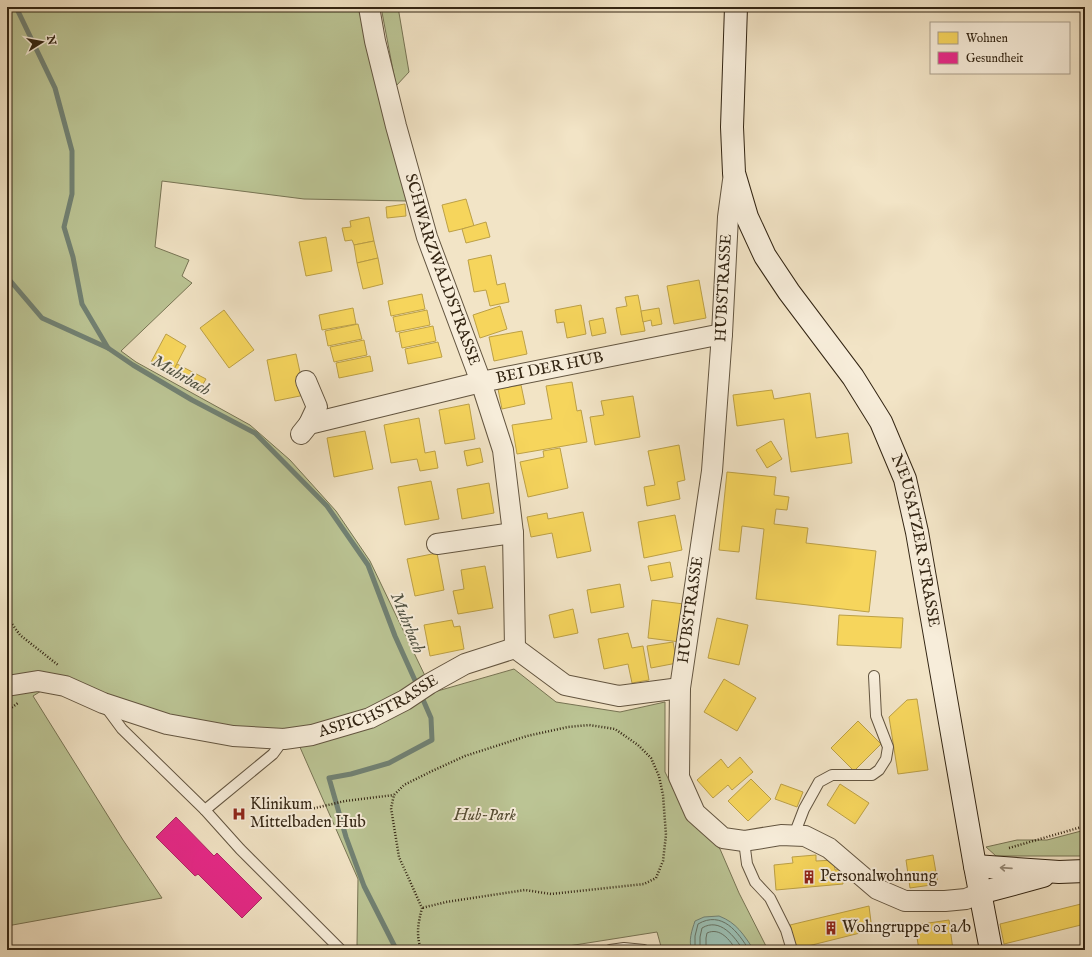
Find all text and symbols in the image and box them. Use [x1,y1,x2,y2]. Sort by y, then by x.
north arrow [22,22,62,62]
legend [930,22,1070,74]
text: Wohnen [966,31,1009,46]
text: N [43,33,59,47]
text: Gesundheit [966,51,1023,66]
street label: SCHWARZWALDSTRASSE [400,171,484,369]
street label: HUBSTRASSE [711,233,737,343]
street label: BEI DER HUB [494,348,605,389]
water label: Muhrbach [148,351,214,401]
street label: NEUSATZER STRASSE [886,451,943,629]
street label: HUBSTRASSE [674,555,708,665]
water label: Muhrbach [385,589,429,657]
street label: ASPICHSTRASSE [315,671,442,743]
place label: Klinikum Mittelbaden Hub [250,795,366,833]
hospital icon: Klinikum Mittelbaden Hub [231,806,247,822]
park label: Hub-Park [453,806,517,826]
one-way arrow [1000,864,1013,871]
place label: Personalwohnung [820,867,938,887]
building icon: Personalwohnung [801,869,817,885]
place label: Wohngruppe 01 a/b [842,918,972,938]
building icon: Wohngruppe 01 a/b [823,920,839,936]

